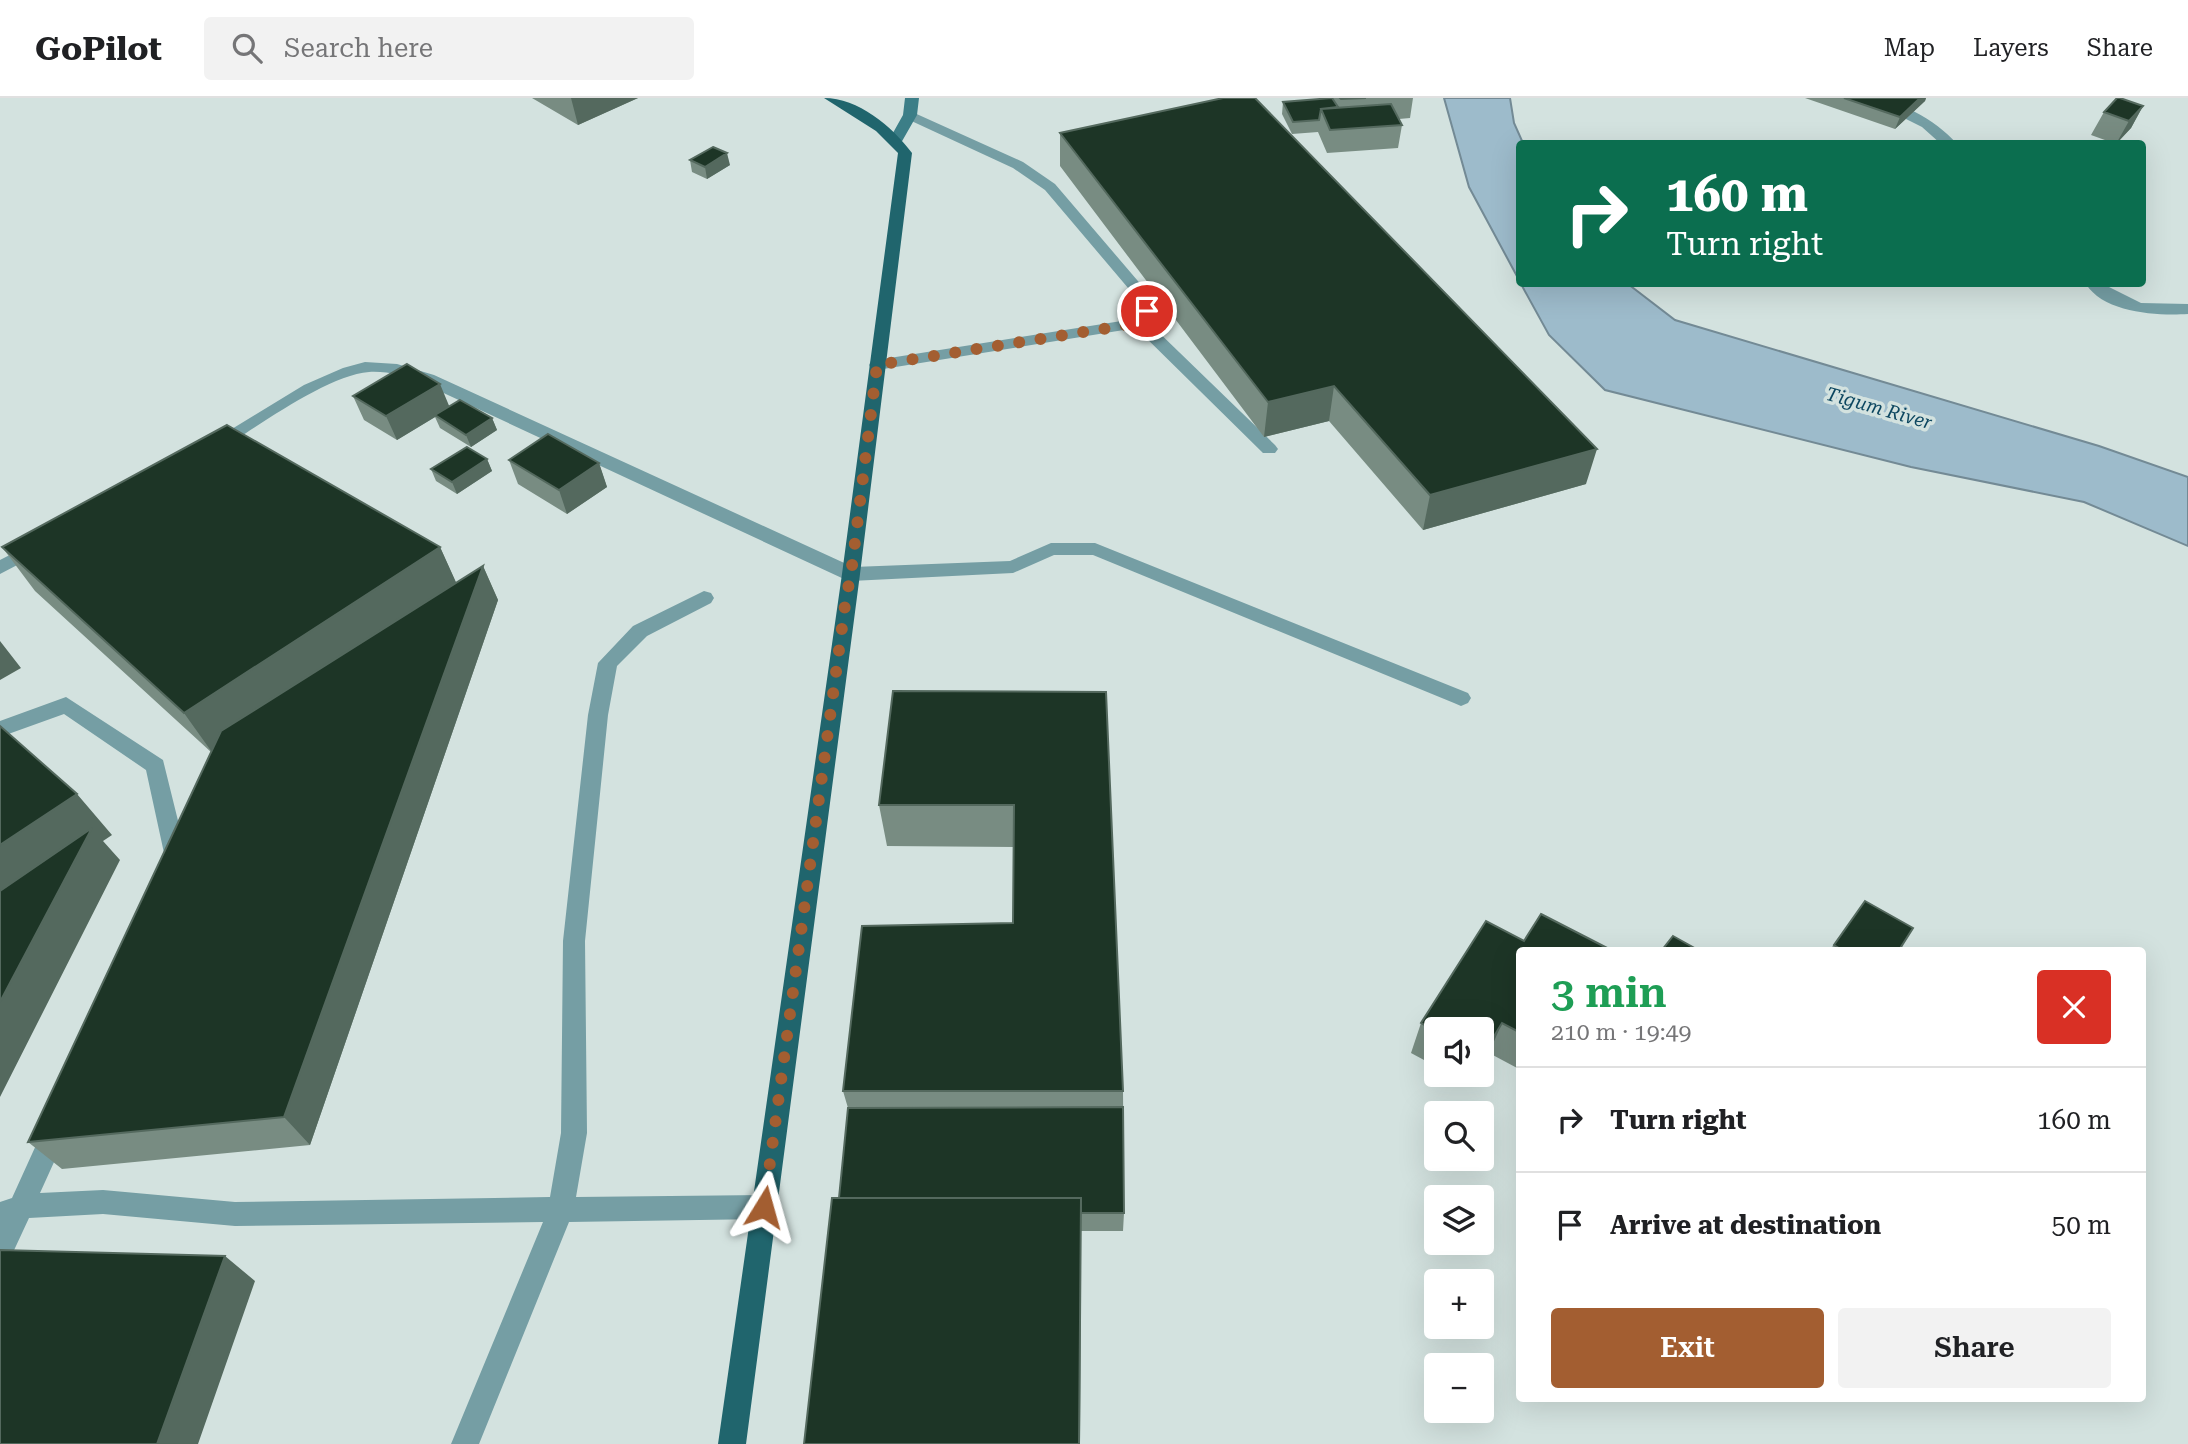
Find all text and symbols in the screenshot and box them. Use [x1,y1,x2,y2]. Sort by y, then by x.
search box [204,17,694,80]
text: GoPilot [35,29,162,68]
icon: search [228,29,266,67]
text: Search here [284,33,433,63]
text: Map [1884,34,1935,62]
text: Layers [1973,34,2049,62]
text: Share [2087,34,2153,62]
text: 160 m [1666,166,1808,223]
icon: right [1551,168,1642,259]
text: Turn right [1666,225,1823,263]
pin [1117,281,1177,341]
icon: arrive [1128,292,1166,330]
water label: Tigum River [1823,382,1935,434]
text: 3 min [1551,968,1667,1017]
button: close [2037,970,2111,1044]
map controls [1424,1017,1494,1423]
button: sound [1424,1017,1494,1087]
text: 210 m · 19:49 [1551,1019,1691,1046]
button: search [1424,1101,1494,1171]
icon: right [1551,1101,1589,1139]
text: Turn right [1610,1105,1746,1135]
text: 160 m [2037,1105,2111,1135]
position arrow [727,1170,801,1244]
button: layers [1424,1185,1494,1255]
icon: arrive [1551,1206,1589,1244]
text: Arrive at destination [1610,1210,1881,1240]
text: 50 m [2052,1210,2111,1240]
button: + [1424,1269,1494,1339]
button: Exit [1551,1308,1824,1388]
button: Share [1838,1308,2111,1388]
button: − [1424,1353,1494,1423]

